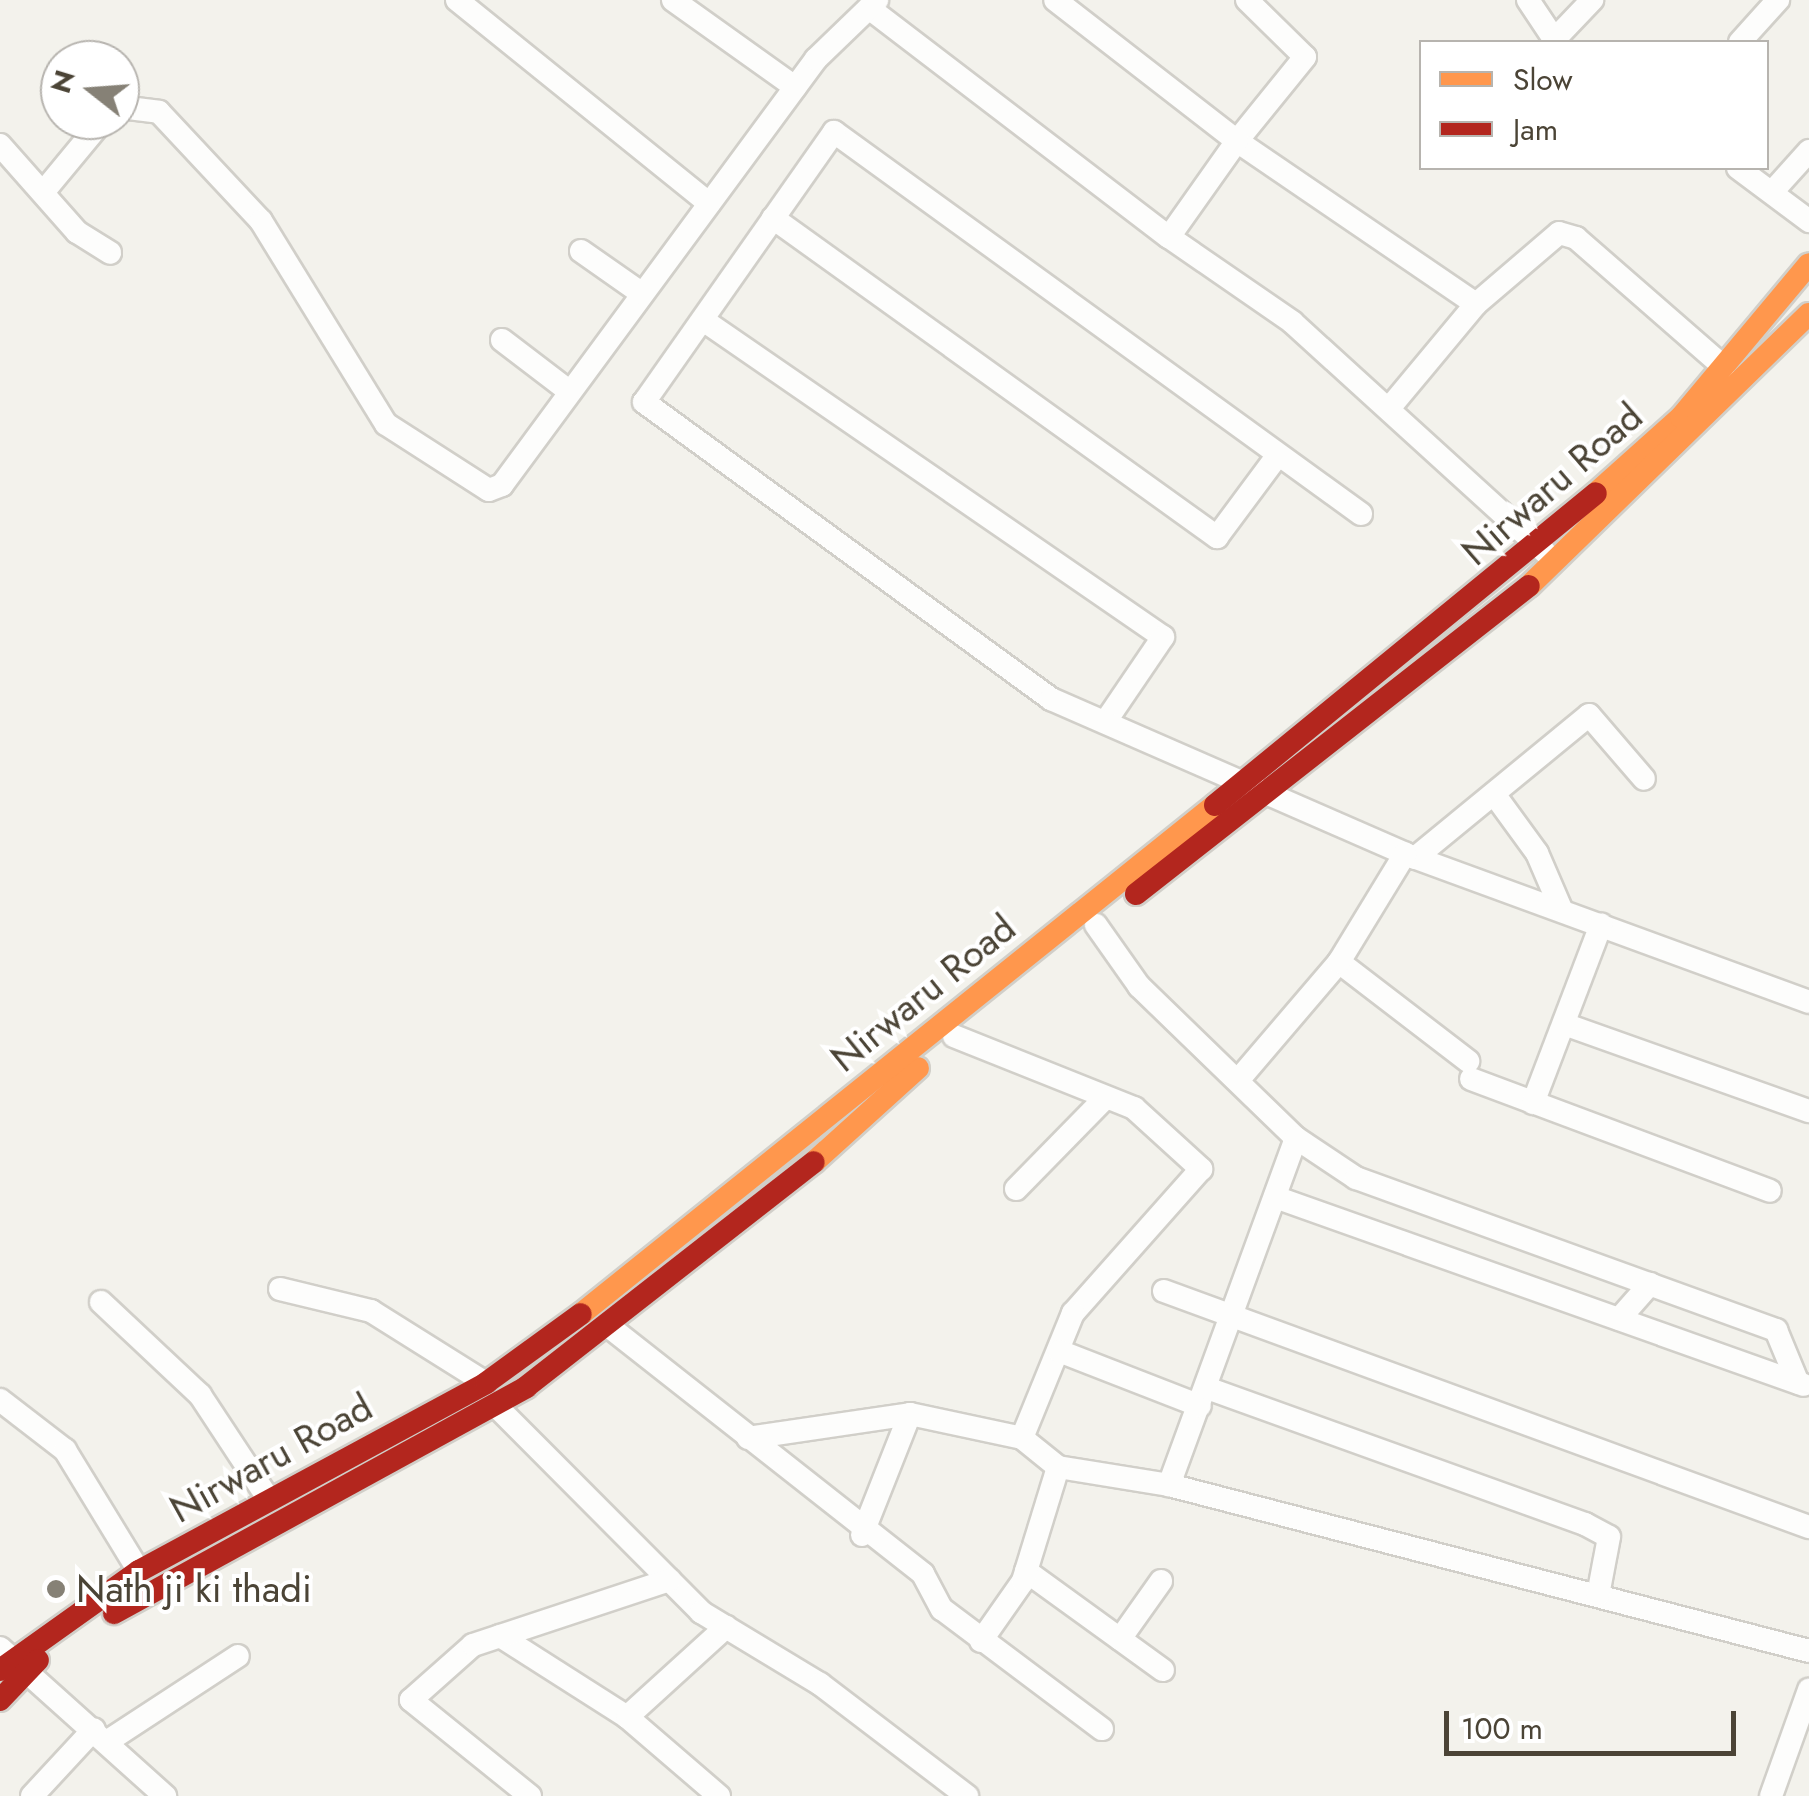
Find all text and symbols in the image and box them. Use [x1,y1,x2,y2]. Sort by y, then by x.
north arrow [40,40,140,140]
legend [1419,40,1769,170]
text: Slow [1513,58,1573,101]
text: N [40,65,86,98]
text: Jam [1513,108,1558,151]
street label: Nirwaru Road [1453,393,1651,575]
street label: Nirwaru Road [822,905,1024,1081]
street label: Nirwaru Road [162,1384,380,1532]
place label: Nath ji ki thadi [76,1566,312,1612]
marker: Nath ji ki thadi [45,1578,67,1600]
scale bar [1449,1691,1742,1753]
text: 100 m [1461,1707,1543,1750]

